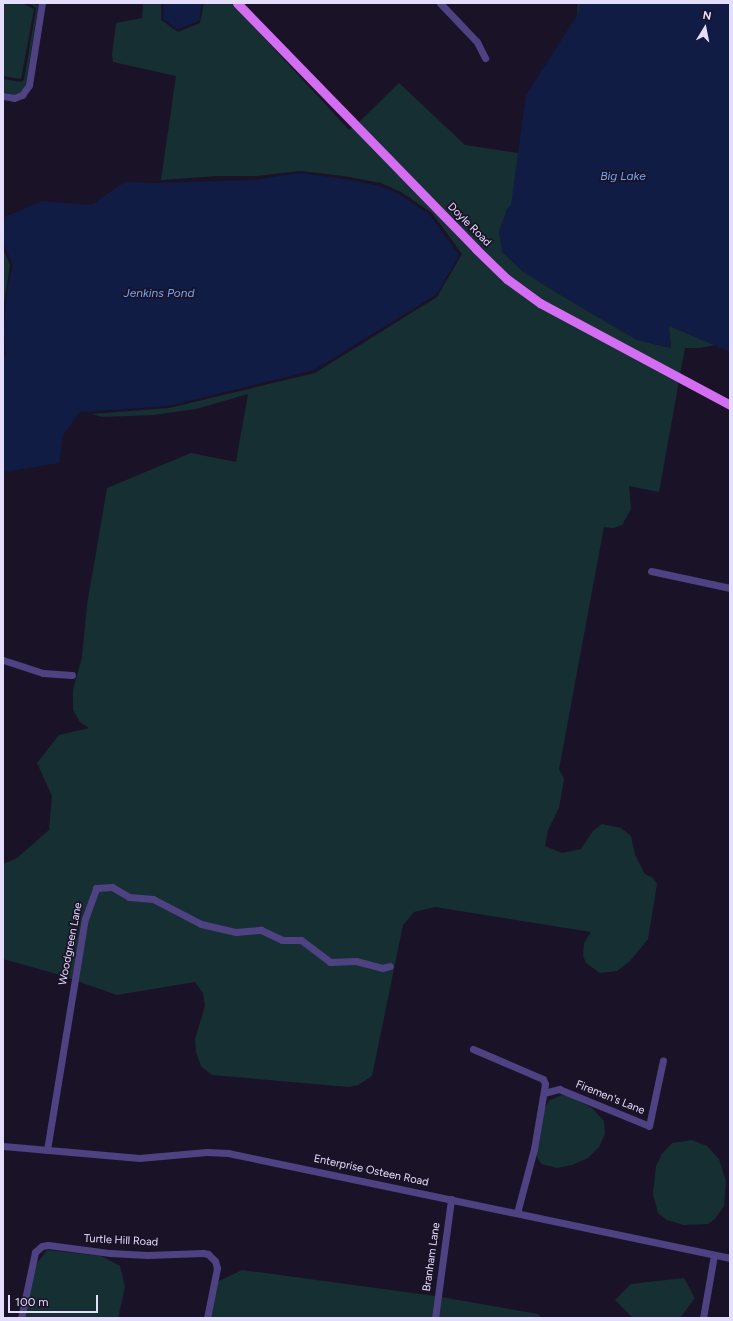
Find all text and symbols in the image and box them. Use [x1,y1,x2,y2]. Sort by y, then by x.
north arrow [685,8,725,48]
text: N [702,9,712,23]
water label: Big Lake [600,170,646,184]
street label: Doyle Road [445,201,493,249]
water label: Jenkins Pond [124,287,194,301]
street label: Woodgreen Lane [57,902,85,986]
street label: Firemen's Lane [574,1078,646,1118]
street label: Enterprise Osteen Road [312,1152,430,1190]
street label: Branham Lane [421,1222,443,1292]
street label: Turtle Hill Road [84,1232,158,1250]
scale bar [10,1287,100,1313]
text: 100 m [15,1295,49,1309]

